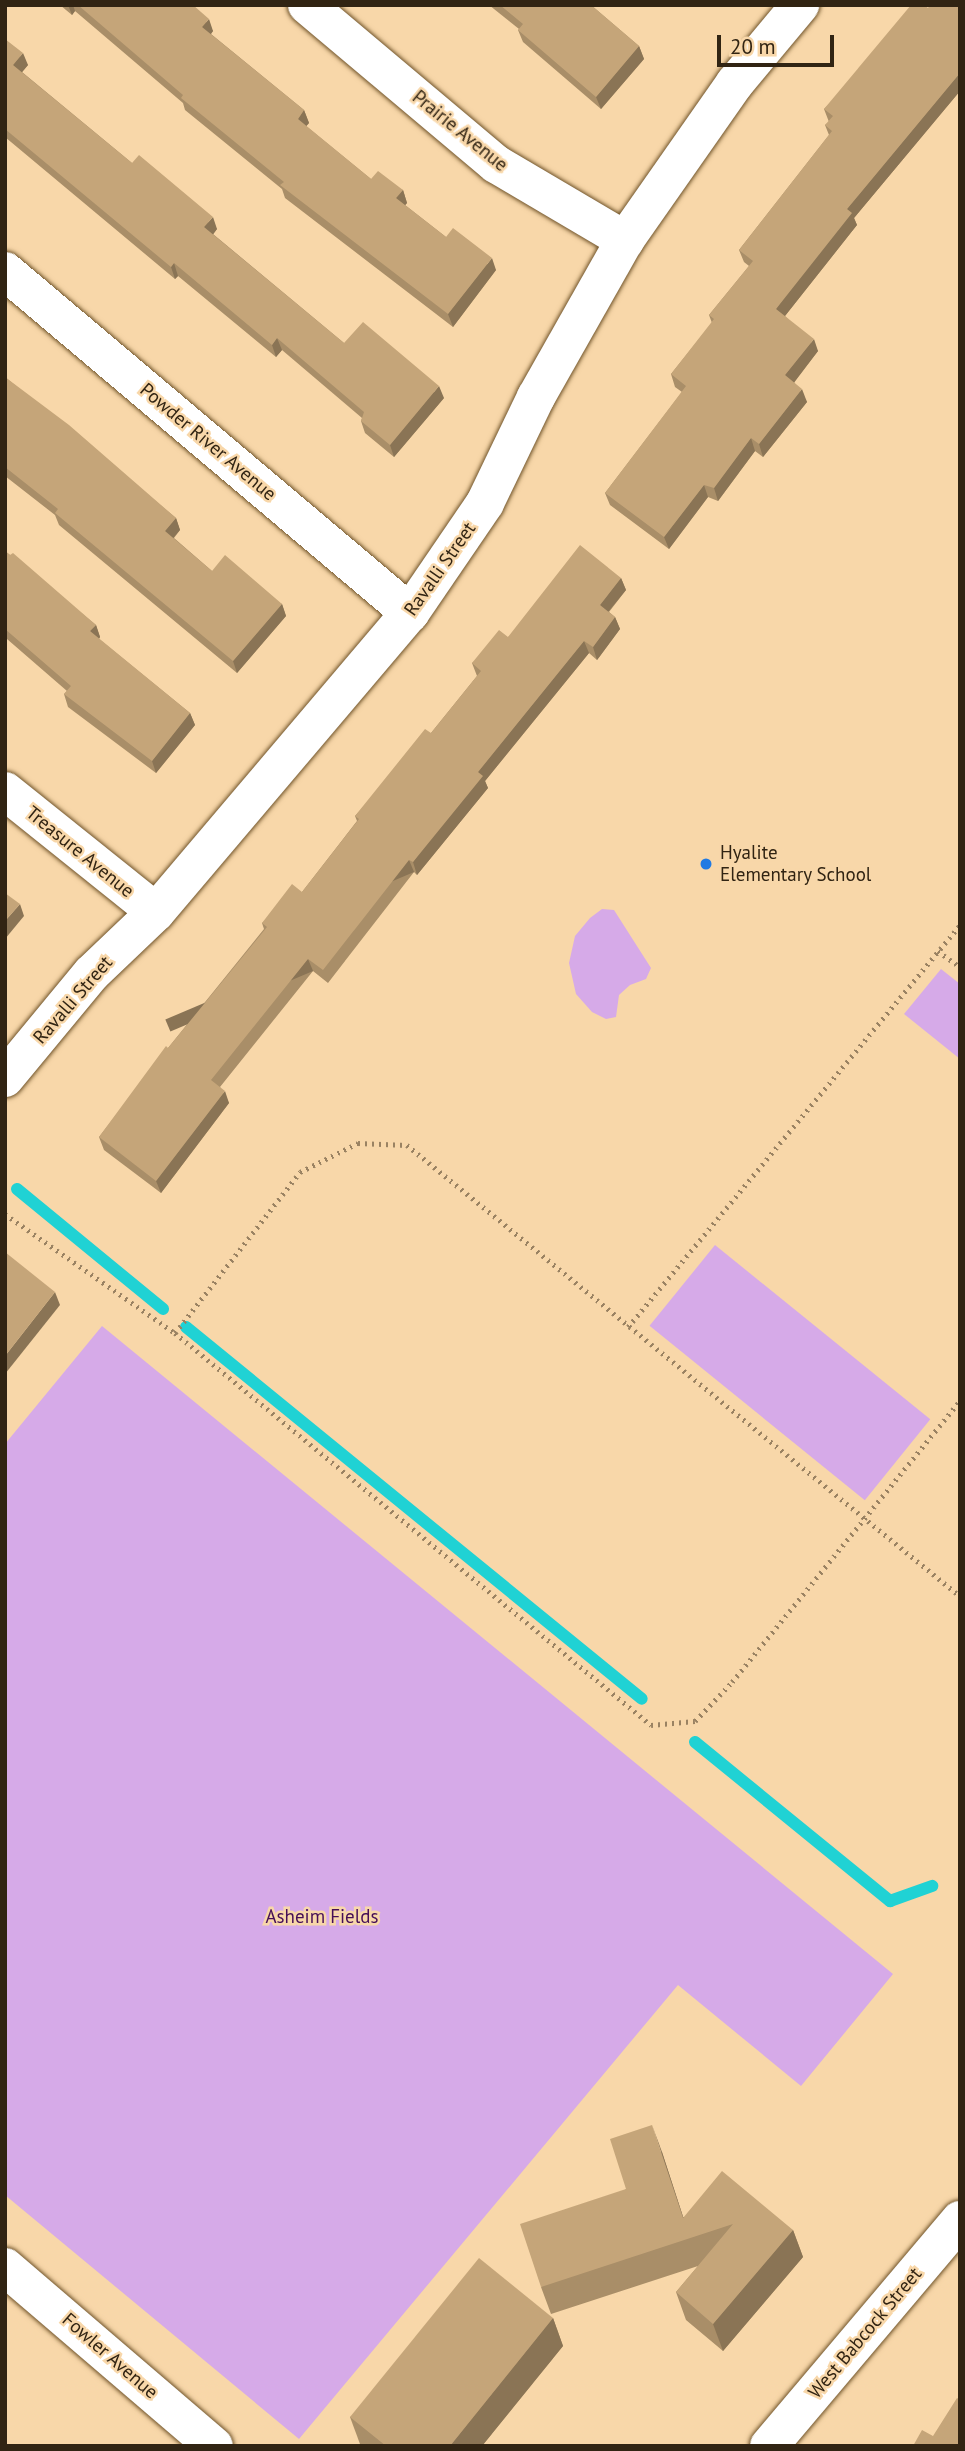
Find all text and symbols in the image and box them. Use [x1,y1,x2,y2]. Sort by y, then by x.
scale bar [720,21,837,65]
text: 20 m [730,33,776,60]
street label: Prairie Avenue [408,85,512,177]
street label: Powder River Avenue [135,378,281,506]
street label: Ravalli Street [399,518,481,620]
street label: Treasure Avenue [21,801,139,903]
place label: Hyalite Elementary School [720,842,872,886]
marker: Hyalite Elementary School [698,856,714,872]
street label: Ravalli Street [29,951,117,1049]
park label: Asheim Fields [265,1906,379,1928]
street label: West Babcock Street [803,2263,927,2403]
street label: Fowler Avenue [57,2308,163,2404]

